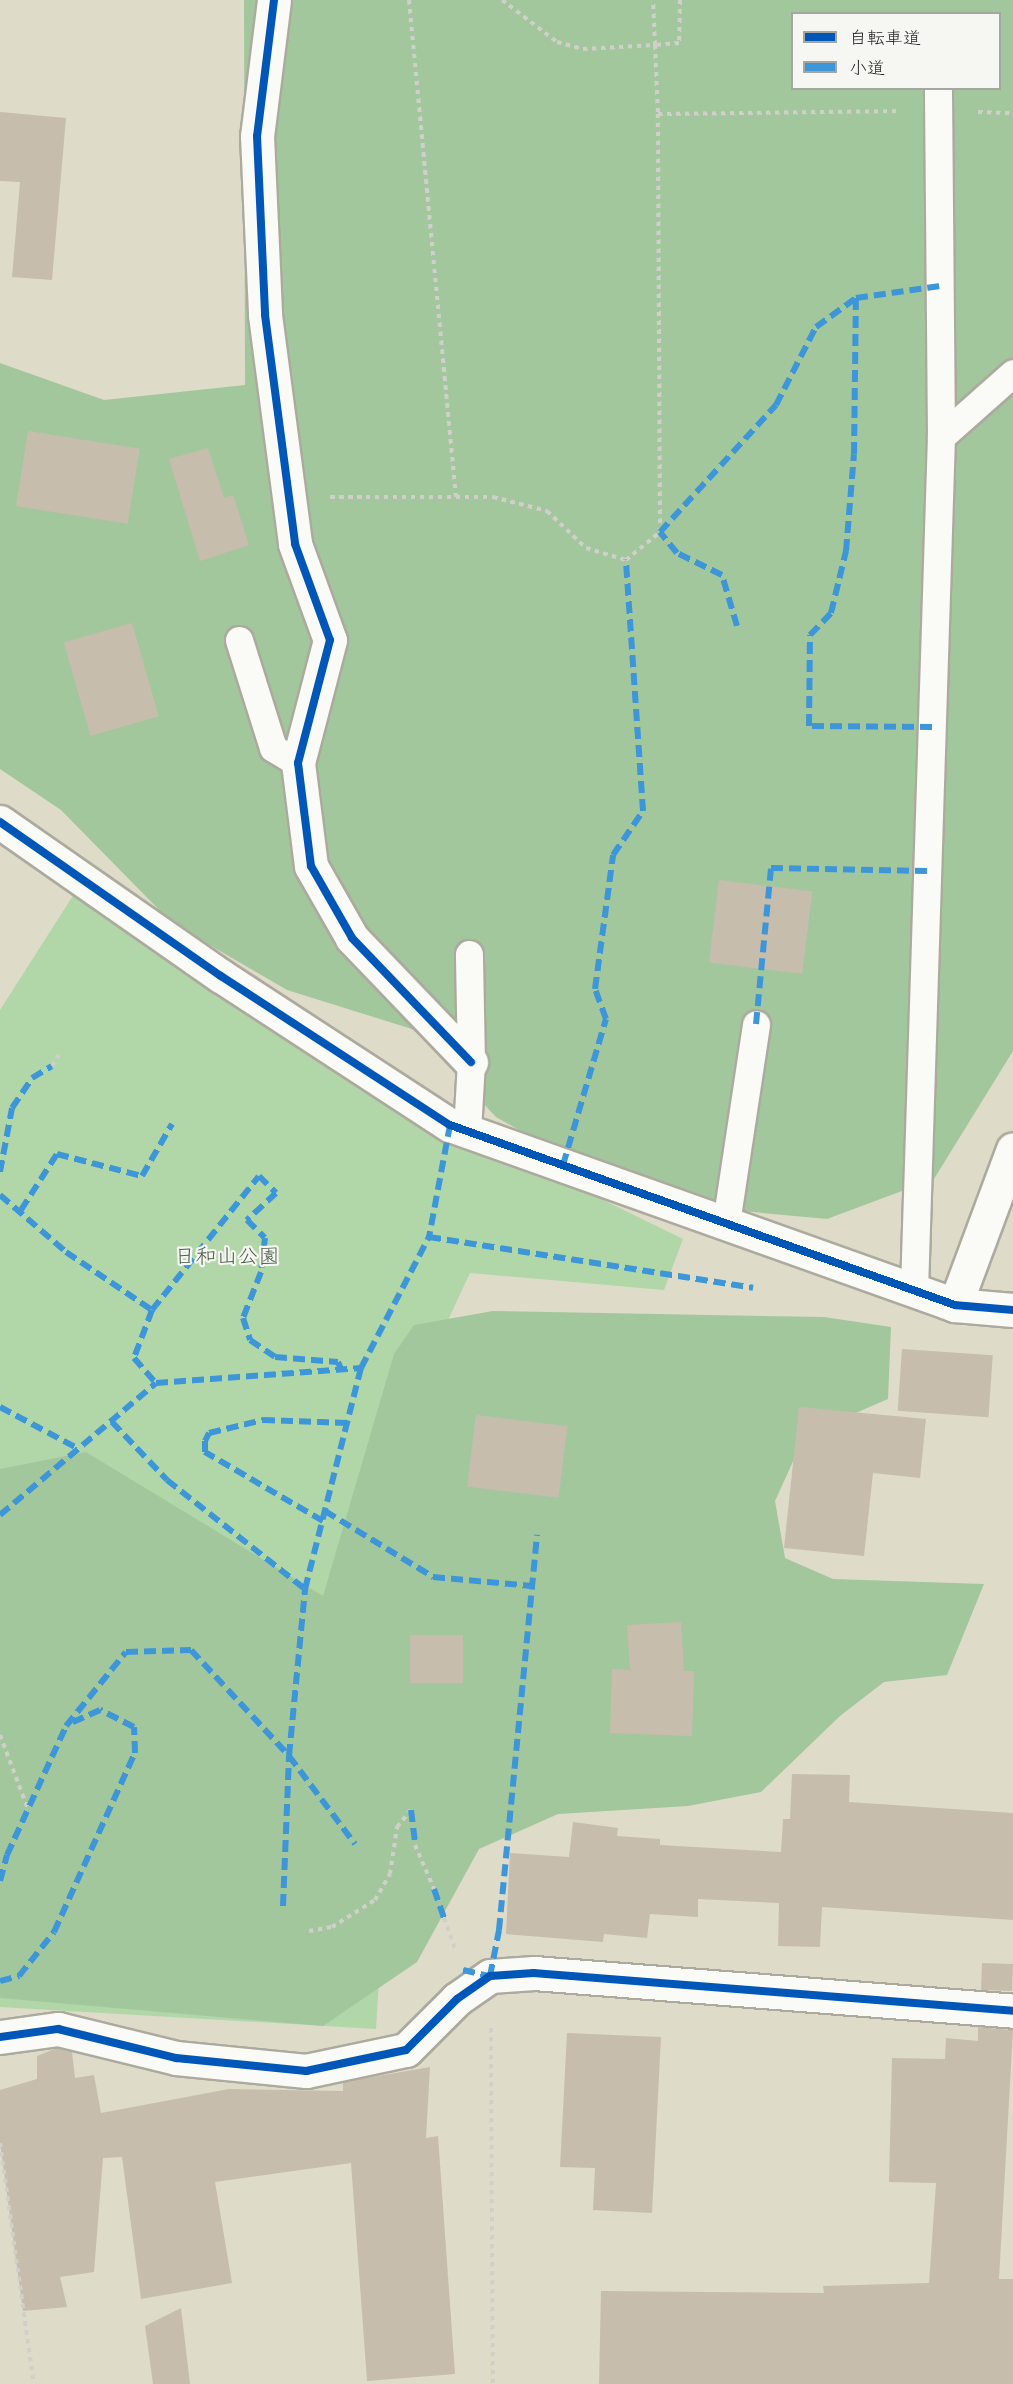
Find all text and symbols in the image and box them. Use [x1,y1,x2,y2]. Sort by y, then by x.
legend [791,12,1001,90]
text: 自転車道 [849,27,921,51]
text: 小道 [849,57,885,81]
park label: 日和山公園 [175,1244,279,1270]

